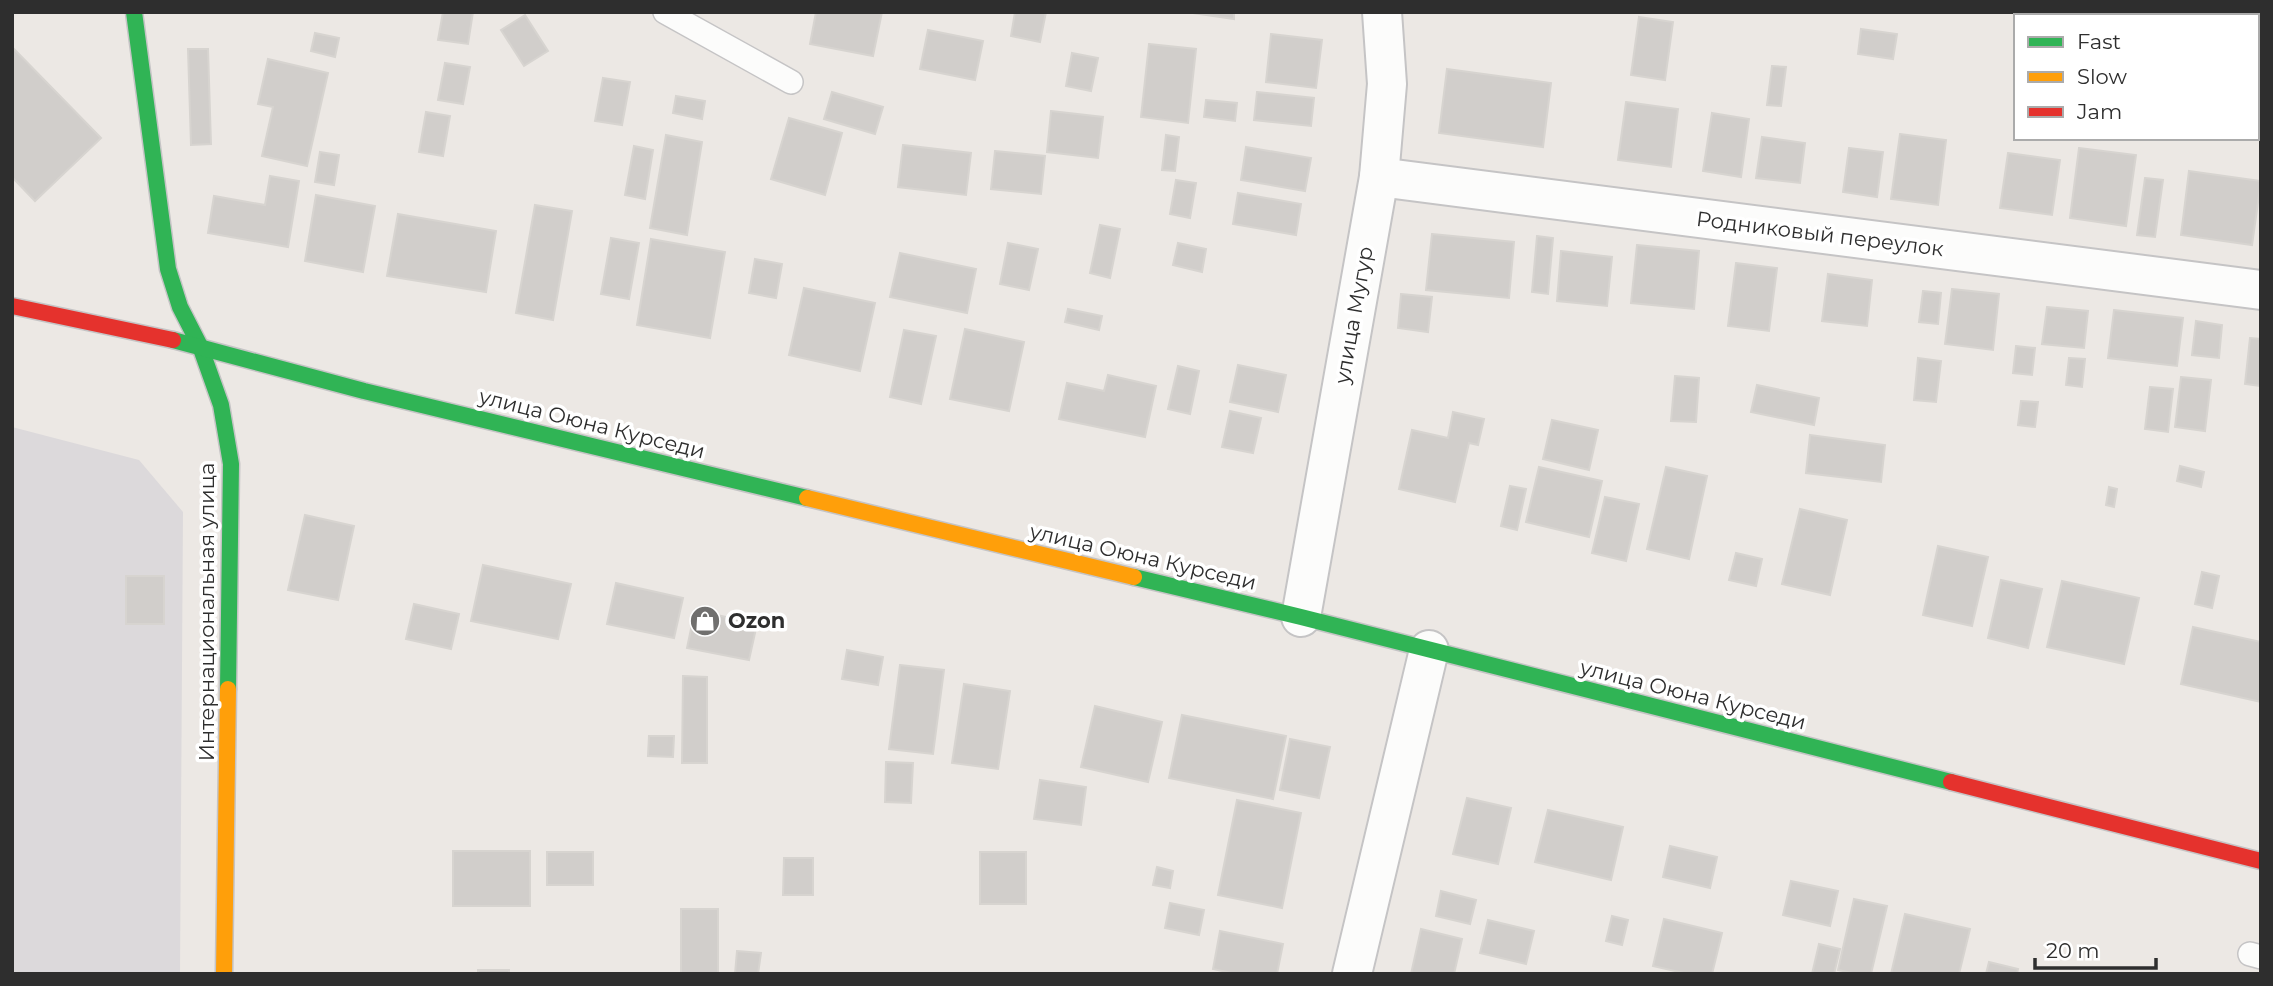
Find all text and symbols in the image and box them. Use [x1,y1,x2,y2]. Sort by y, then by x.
legend [2014,14,2259,140]
text: Fast [2077,29,2121,54]
text: Slow [2077,64,2127,89]
text: Jam [2076,99,2122,124]
street label: Родниковый переулок [1695,206,1945,261]
street label: улица Мугур [1329,244,1378,387]
street label: улица Оюна Курседи [476,383,708,464]
street label: Интернациональная улица [194,463,219,761]
street label: улица Оюна Курседи [1026,518,1259,595]
shop icon: Ozon [688,604,722,638]
place label: Ozon [728,608,785,633]
street label: улица Оюна Курседи [1577,654,1809,735]
scale bar [2035,926,2156,970]
text: 20 m [2046,938,2100,963]

